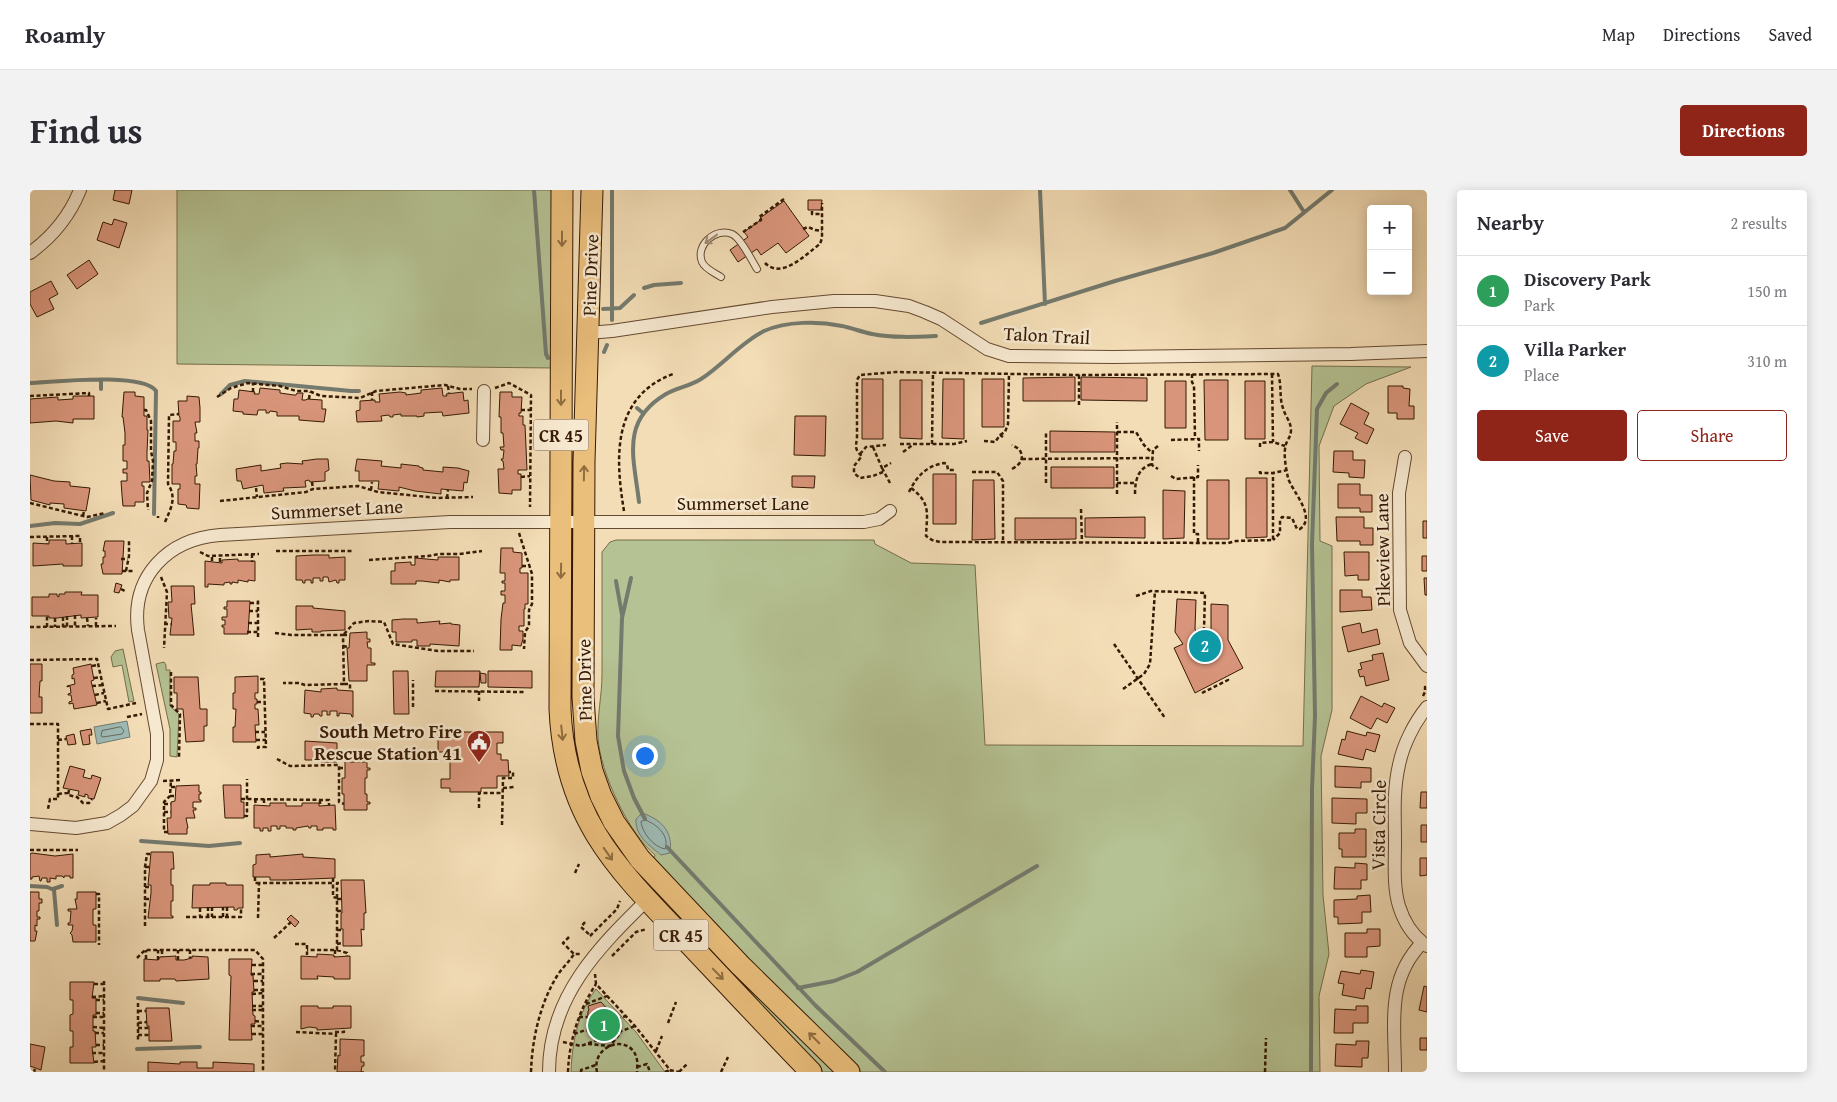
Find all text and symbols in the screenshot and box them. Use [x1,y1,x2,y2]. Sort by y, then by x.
text: Roamly [25,17,105,52]
text: Map [1602,21,1635,48]
text: Directions [1663,21,1740,48]
text: Saved [1768,21,1812,48]
text: Find us [30,105,143,156]
button: Directions [1680,105,1807,156]
map controls [1367,205,1412,295]
button: + [1367,205,1412,250]
text: Nearby [1477,207,1544,238]
text: 2 results [1730,211,1787,235]
one-way arrow [557,230,567,246]
street label: Pine Drive [575,233,605,316]
one-way arrow [704,234,718,244]
button: − [1367,250,1412,295]
text: Discovery Park [1524,265,1651,293]
text: 1 [1489,279,1497,303]
text: 150 m [1747,279,1787,303]
text: Park [1524,293,1555,317]
street label: Talon Trail [1003,319,1091,351]
text: Villa Parker [1524,335,1626,363]
text: 2 [1489,349,1497,373]
text: 310 m [1747,349,1787,373]
text: Place [1524,363,1559,387]
one-way arrow [556,389,566,405]
button: Save [1477,410,1627,461]
button: Share [1637,410,1787,461]
road number: CR 45 [534,420,588,450]
one-way arrow [579,465,589,482]
street label: Summerset Lane [677,489,809,517]
street label: Summerset Lane [270,492,404,526]
street label: Pikeview Lane [1367,493,1397,607]
one-way arrow [556,562,566,579]
pin: 2 [1189,627,1221,665]
street label: Pine Drive [569,639,599,721]
place label: South Metro Fire Rescue Station 41 [314,717,462,767]
one-way arrow [557,725,567,741]
public building icon: South Metro Fire Rescue Station 41 [466,729,492,763]
your location [632,743,658,769]
street label: Vista Circle [1363,779,1393,871]
one-way arrow [603,847,613,861]
road number: CR 45 [654,920,708,950]
one-way arrow [712,967,724,980]
pin: 1 [588,1006,620,1044]
one-way arrow [807,1032,820,1044]

